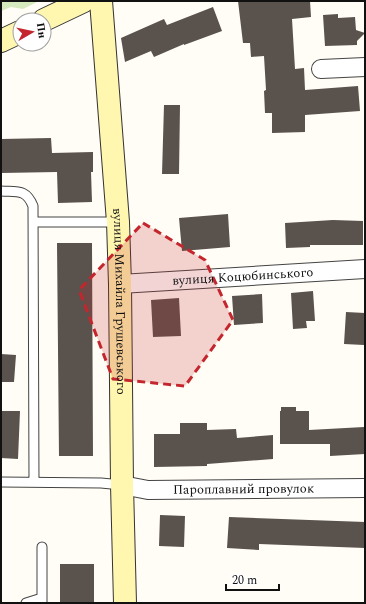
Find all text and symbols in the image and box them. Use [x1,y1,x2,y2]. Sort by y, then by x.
north arrow [12,12,52,52]
text: Пн [32,21,51,40]
street label: вулиця Михайла Грушевського [107,207,131,395]
street label: вулиця Коцюбинського [172,262,314,291]
street label: Пароплавний провулок [173,478,314,500]
scale bar [226,566,279,592]
text: 20 m [232,571,257,590]

